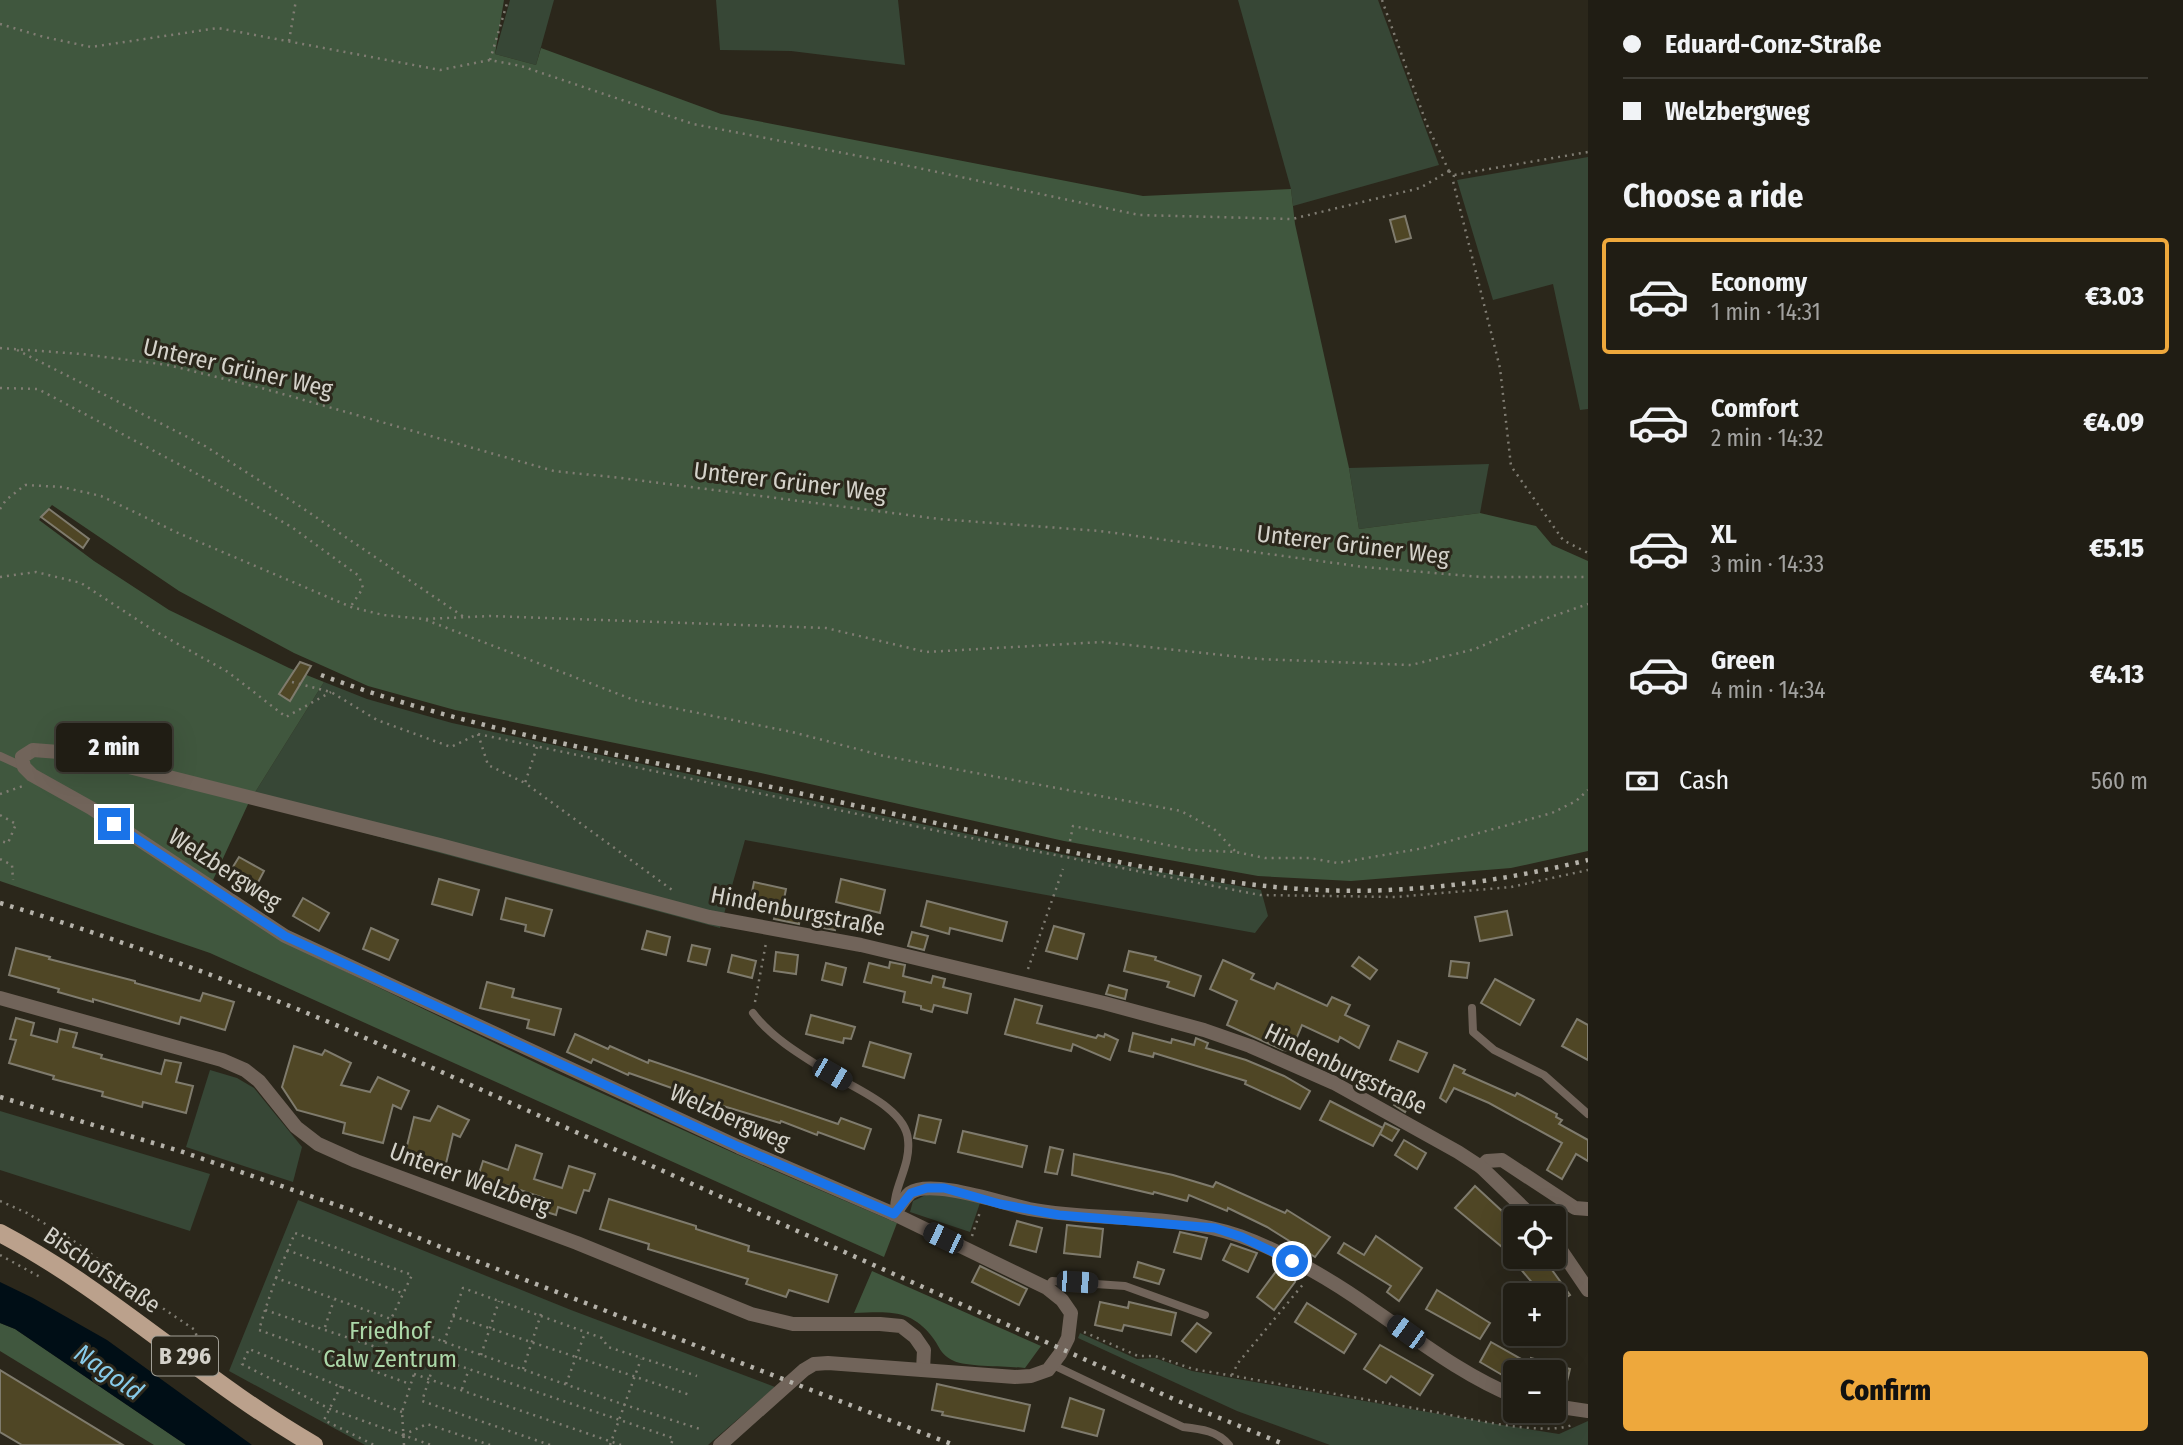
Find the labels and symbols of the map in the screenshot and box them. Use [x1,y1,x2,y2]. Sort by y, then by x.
street label: Unterer Grüner Weg [140,333,336,404]
street label: Unterer Grüner Weg [692,456,889,508]
street label: Unterer Grüner Weg [1255,519,1452,571]
callout: 2 min [56,722,172,772]
route end [98,808,130,840]
street label: Welzbergweg [164,822,287,916]
street label: Hindenburgstraße [708,880,888,942]
street label: Hindenburgstraße [1260,1018,1432,1120]
car [809,1054,856,1094]
street label: Welzbergweg [666,1078,795,1156]
street label: Unterer Welzberg [386,1137,555,1221]
car [920,1219,967,1257]
street label: Bischofstraße [38,1221,166,1319]
route start [1276,1245,1308,1277]
car [1056,1270,1099,1294]
car [1383,1311,1430,1353]
park label: Friedhof Calw Zentrum [323,1317,457,1373]
road number: B 296 [152,1336,218,1376]
water label: Nagold [68,1338,149,1407]

